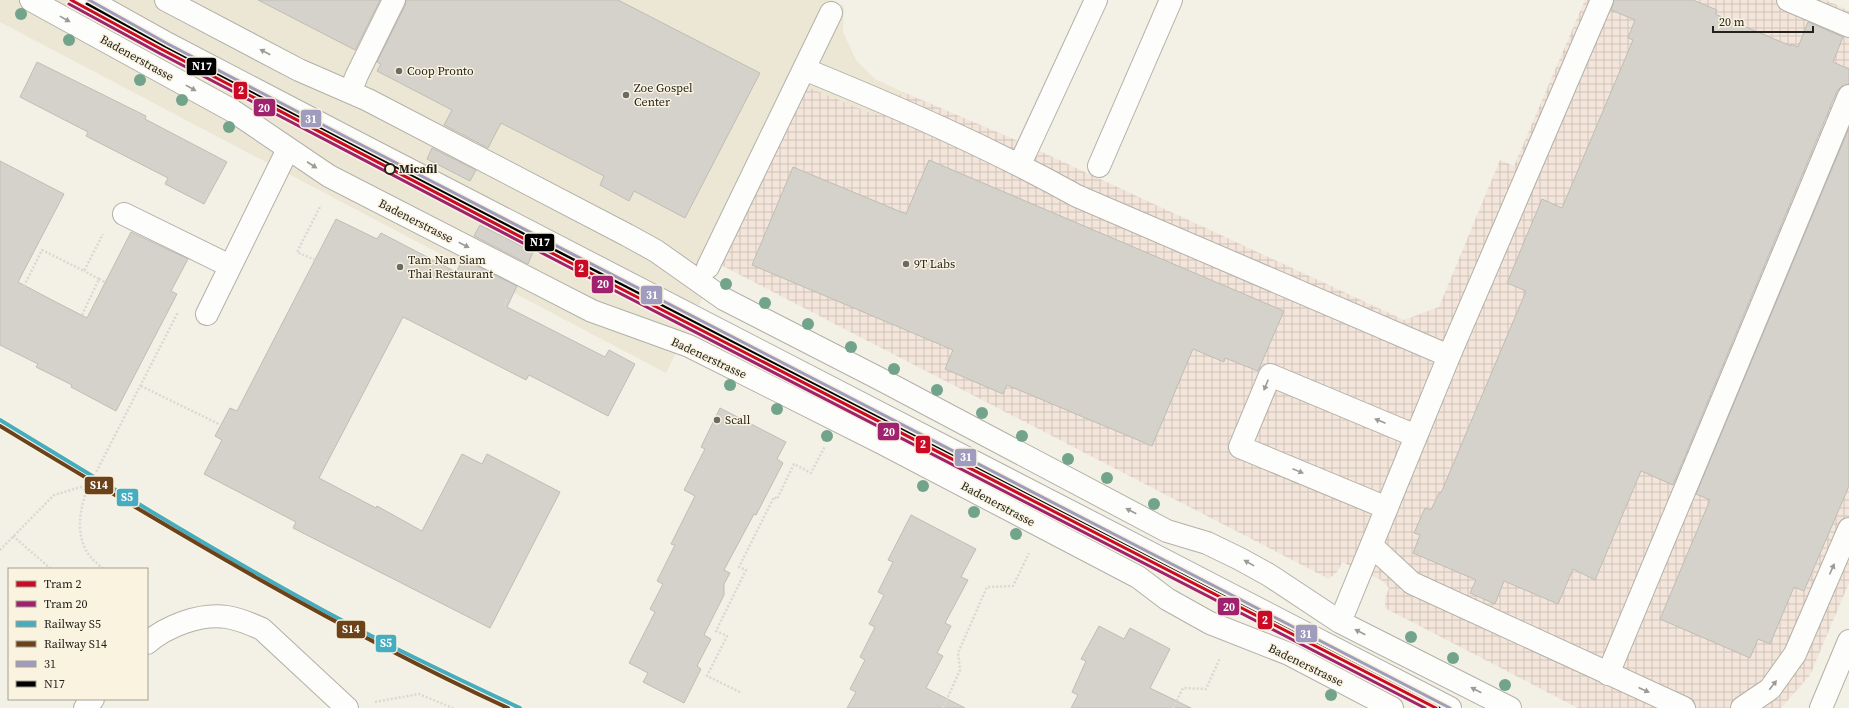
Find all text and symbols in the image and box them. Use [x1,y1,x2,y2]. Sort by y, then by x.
scale bar [1713,8,1813,34]
text: 20 m [1719,14,1745,30]
one-way arrow [59,15,71,22]
street label: Badenerstrasse [97,31,177,85]
one-way arrow [259,49,270,55]
line badge: N17 [186,57,217,76]
text: N17 [192,59,212,74]
place label: Coop Pronto [407,63,474,79]
marker: Coop Pronto [394,66,404,76]
place label: Zoe Gospel Center [634,80,693,110]
line badge: 2 [233,81,248,100]
text: 2 [238,83,244,98]
one-way arrow [185,84,197,91]
marker: Zoe Gospel Center [621,90,631,100]
line badge: 20 [253,98,276,117]
text: 20 [258,101,270,116]
line badge: 31 [300,109,322,128]
text: 31 [305,112,317,127]
place label: Micafil [399,161,437,177]
one-way arrow [306,162,318,169]
marker: Micafil [384,163,396,175]
street label: Badenerstrasse [376,195,456,247]
line badge: N17 [524,233,555,252]
text: N17 [530,235,550,250]
one-way arrow [459,242,470,248]
place label: Tam Nan Siam Thai Restaurant [408,252,493,282]
place label: 9T Labs [914,256,955,272]
line badge: 2 [574,259,589,278]
marker: 9T Labs [901,259,911,269]
text: 2 [578,261,584,276]
marker: Tam Nan Siam Thai Restaurant [395,262,405,272]
line badge: 20 [591,275,614,294]
text: 20 [597,277,609,292]
line badge: 31 [640,285,663,305]
text: 31 [646,288,658,303]
street label: Badenerstrasse [669,334,749,382]
one-way arrow [1262,380,1268,392]
place label: Scall [725,412,751,428]
marker: Scall [712,415,722,425]
one-way arrow [1374,418,1386,424]
line badge: 20 [877,422,900,441]
text: 20 [883,425,895,440]
line badge: 2 [915,435,931,454]
text: 2 [920,437,926,452]
line badge: 31 [954,448,977,467]
text: 31 [960,450,972,465]
one-way arrow [1293,468,1304,474]
line badge: S14 [84,476,114,495]
text: S14 [90,478,108,493]
street label: Badenerstrasse [958,478,1038,530]
line badge: S5 [116,488,139,507]
text: S5 [121,490,133,505]
one-way arrow [1125,508,1136,515]
one-way arrow [1243,560,1255,567]
one-way arrow [1829,563,1835,575]
legend [8,568,148,700]
text: Tram 2 [44,576,82,592]
text: Tram 20 [44,596,88,612]
line badge: 20 [1217,597,1240,616]
text: 20 [1223,600,1235,615]
line badge: 2 [1257,610,1273,630]
text: 2 [1262,613,1268,628]
text: Railway S5 [44,616,101,632]
line badge: S14 [336,620,366,639]
text: S14 [342,622,360,637]
line badge: 31 [1295,624,1318,643]
text: 31 [1300,627,1312,642]
one-way arrow [1354,628,1365,635]
line badge: S5 [375,634,397,653]
text: Railway S14 [44,636,107,652]
text: S5 [380,636,392,651]
street label: Badenerstrasse [1266,640,1346,690]
text: 31 [44,656,56,672]
text: N17 [44,676,65,692]
one-way arrow [1769,679,1777,690]
one-way arrow [1470,687,1481,694]
one-way arrow [1638,687,1649,693]

